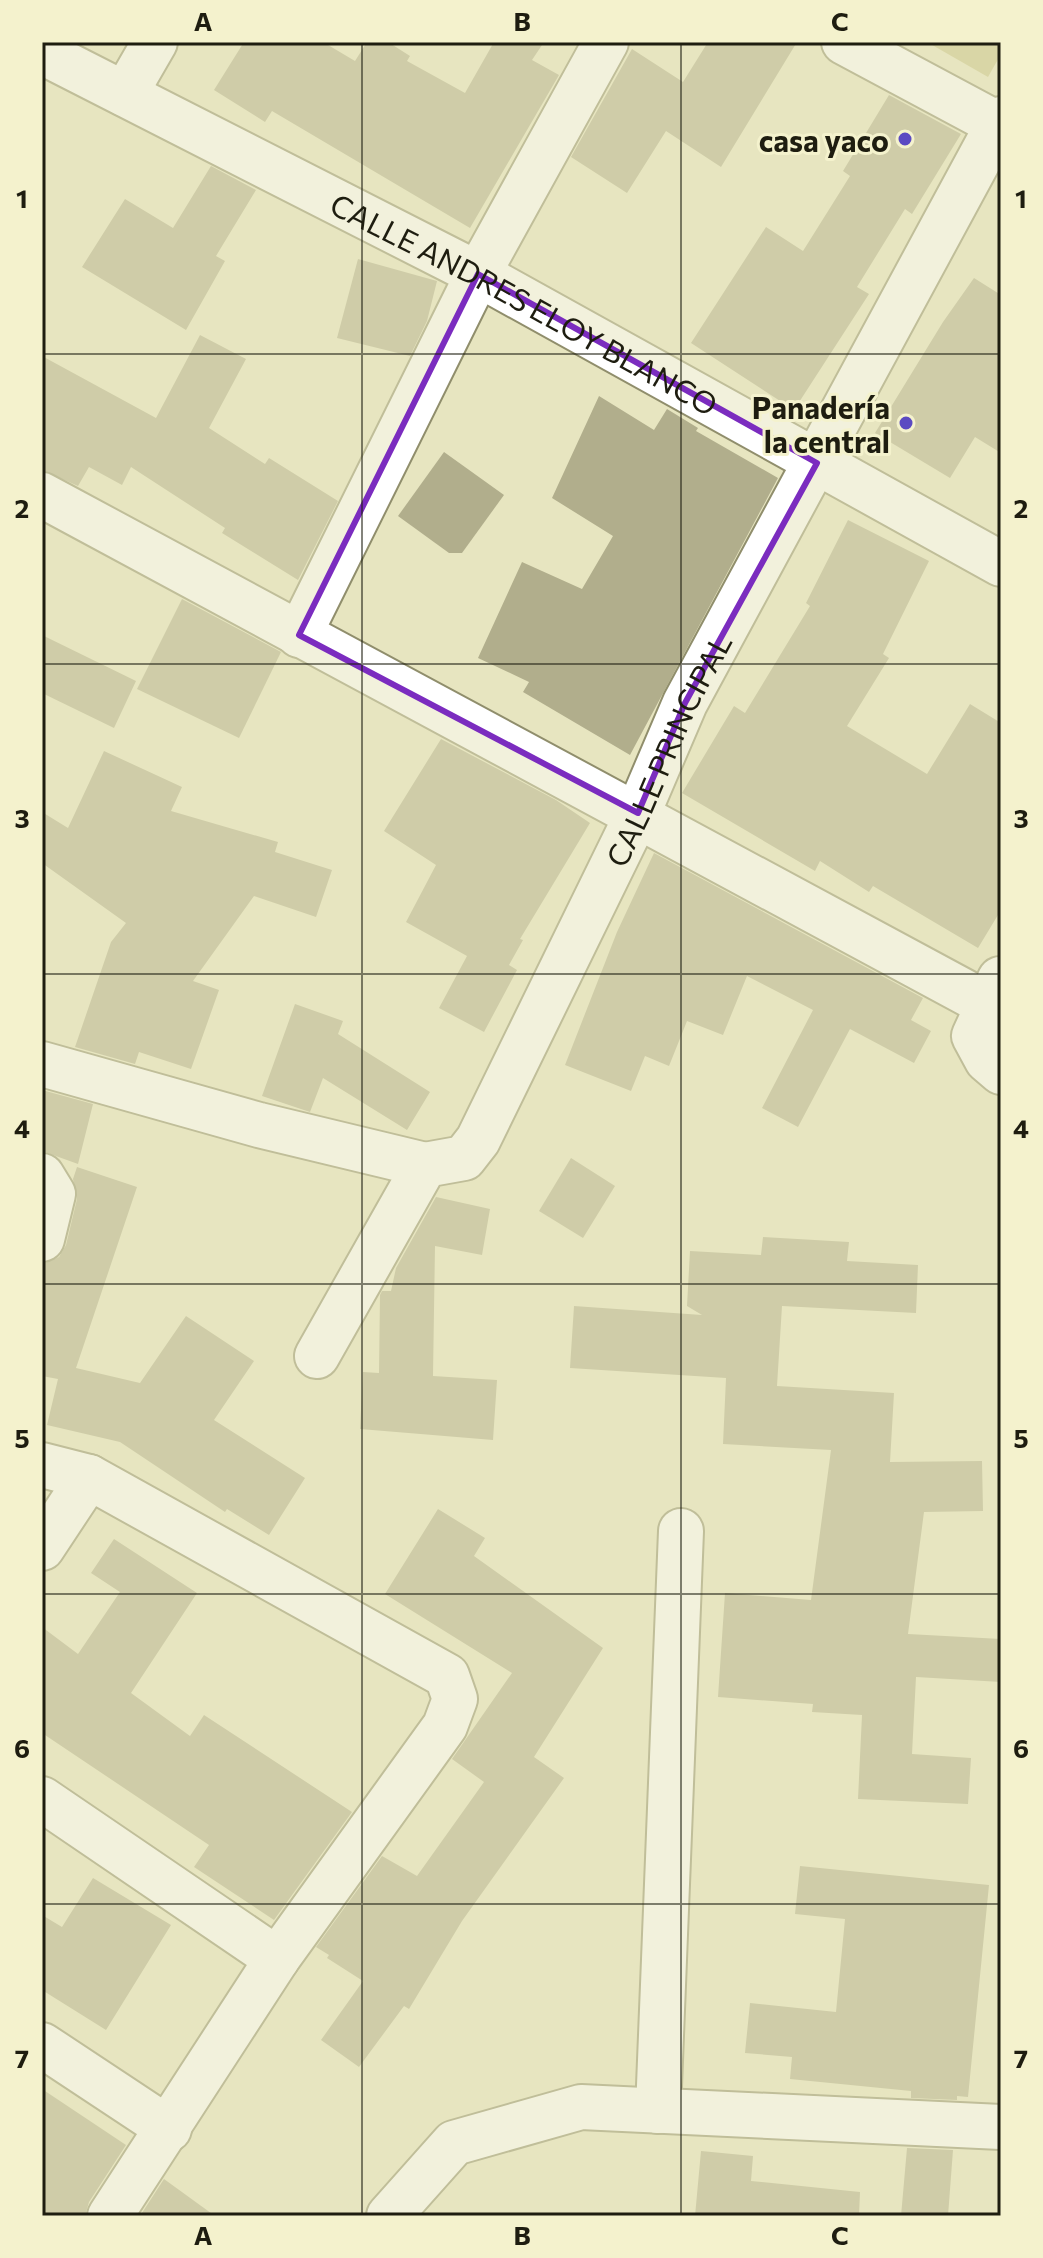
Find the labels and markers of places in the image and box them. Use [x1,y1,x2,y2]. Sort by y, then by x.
place label: casa yaco [759,121,889,158]
marker: casa yaco [896,130,914,148]
place label: Panadería la central [752,388,890,459]
marker: Panadería la central [897,414,915,432]

